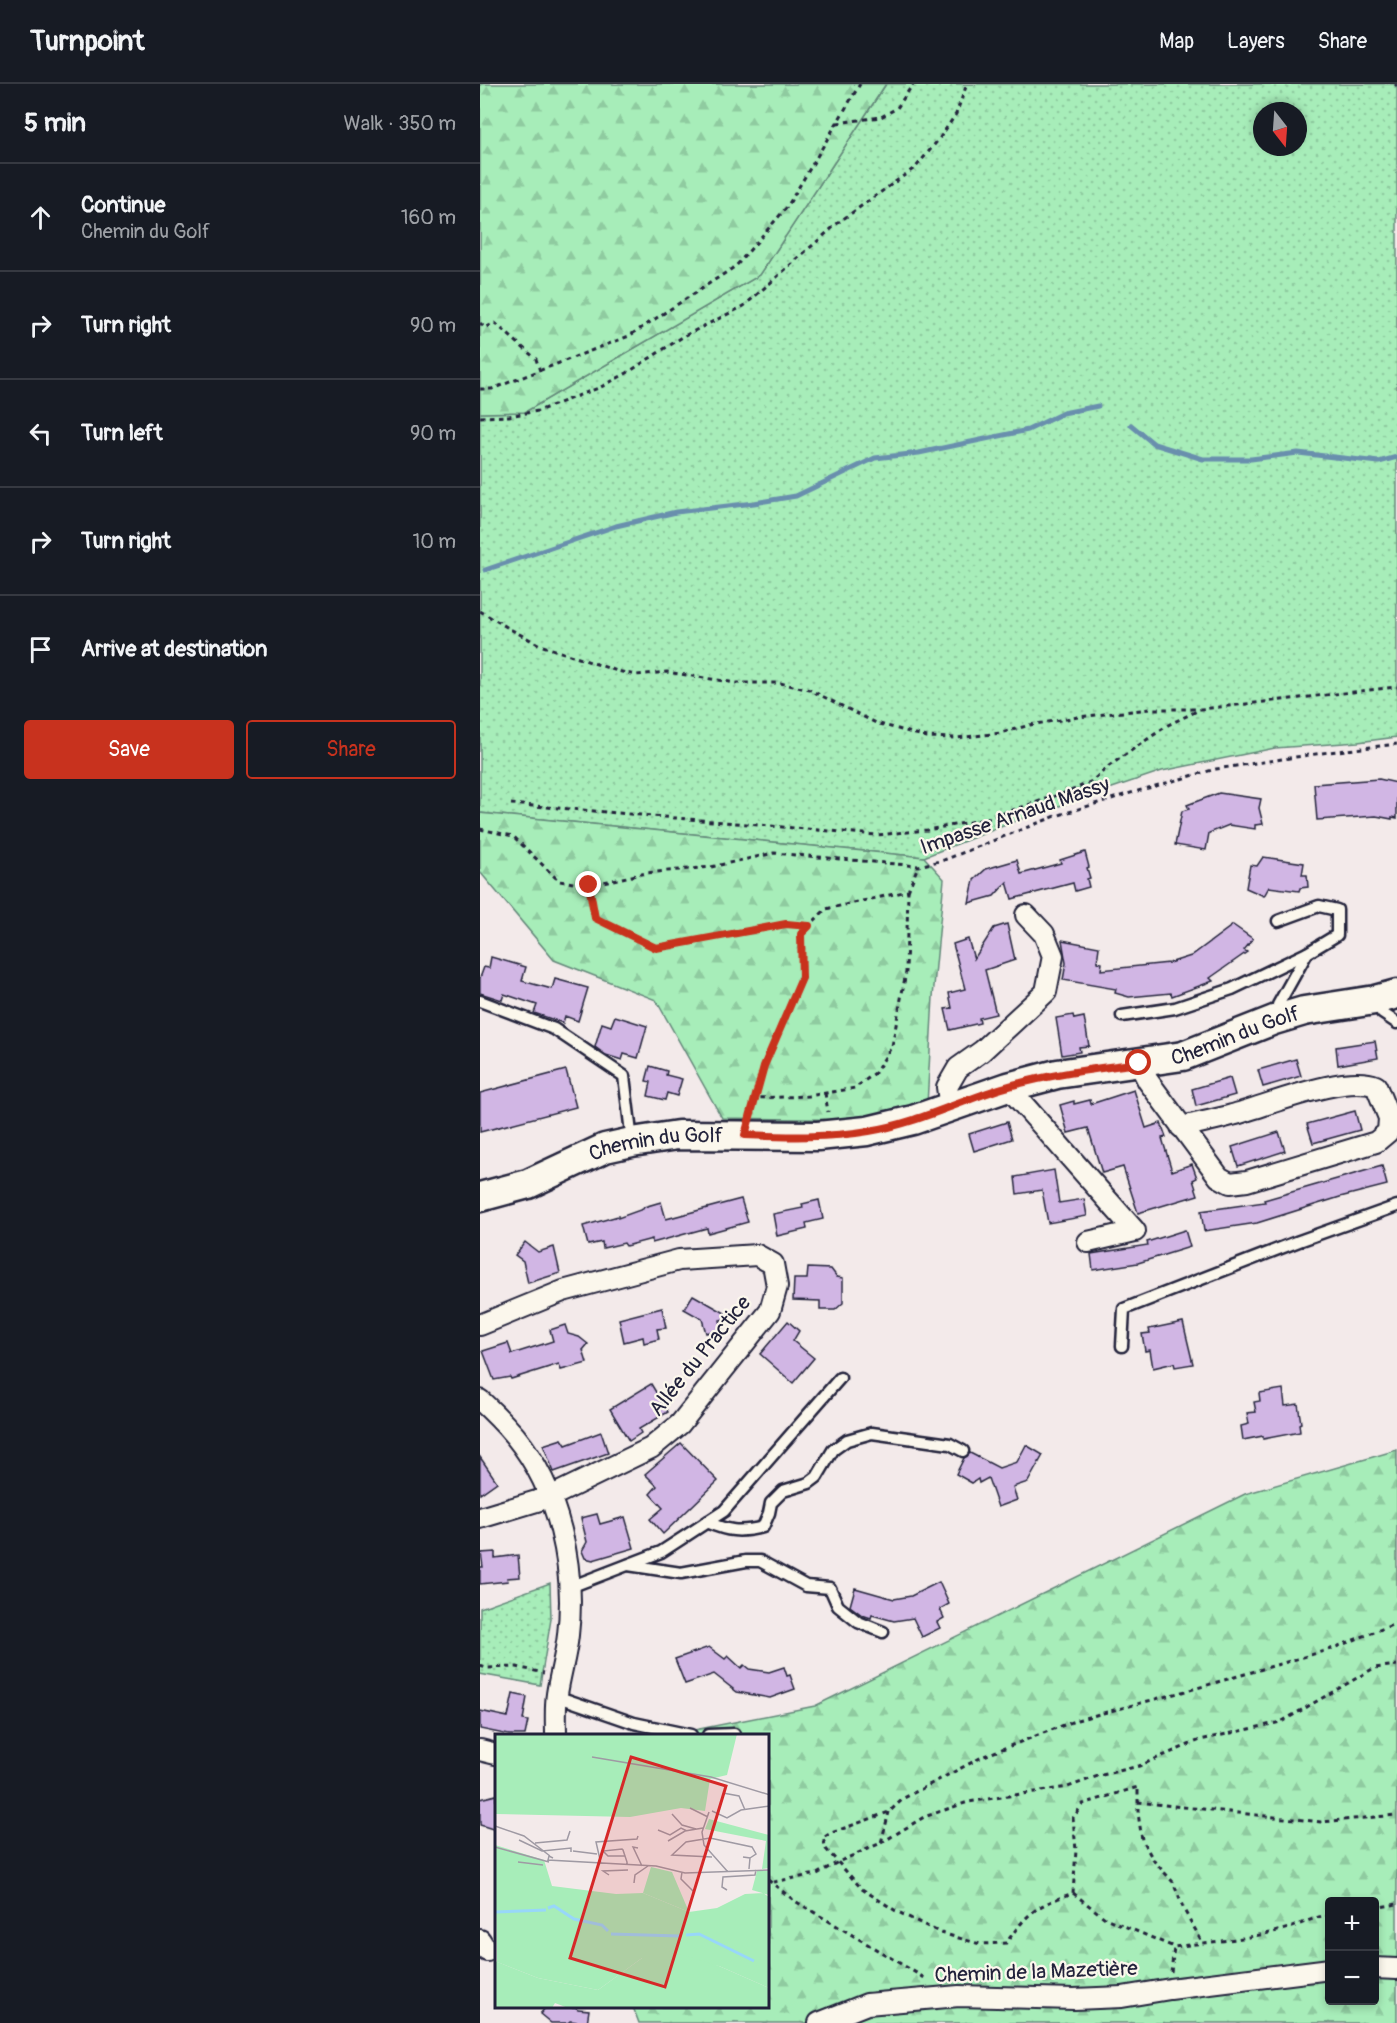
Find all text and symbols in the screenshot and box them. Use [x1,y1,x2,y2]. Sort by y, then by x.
text: Turnpoint [30,24,144,59]
text: Map [1159,28,1194,55]
text: Layers [1227,28,1285,55]
text: Share [1318,28,1367,55]
north arrow [1253,102,1307,156]
text: 5 min [24,107,86,139]
text: Walk · 350 m [344,111,456,136]
text: Continue [81,191,165,219]
icon: ahead [24,201,57,234]
text: 160 m [401,205,456,230]
text: Chemin du Golf [81,219,210,244]
icon: right [24,309,57,342]
text: Turn right [81,311,171,339]
text: 90 m [410,313,456,338]
icon: left [24,417,57,450]
text: Turn left [81,419,163,447]
text: 90 m [410,421,456,446]
icon: right [24,525,57,558]
text: Turn right [81,527,171,555]
text: 10 m [412,529,456,554]
icon: arrive [24,633,57,666]
text: Arrive at destination [81,635,267,663]
button: Save [24,720,234,779]
button: Share [246,720,456,779]
street label: Impasse Arnaud Massy [917,771,1113,861]
route end [575,871,601,897]
street label: Chemin du Golf [1169,999,1303,1071]
route start [1125,1049,1151,1075]
street label: Chemin du Golf [584,1121,724,1167]
street label: Allée du Practice [643,1290,757,1422]
inset map [495,1734,770,2008]
map controls [1325,1897,1379,2005]
button: + [1325,1897,1379,1951]
button: − [1325,1951,1379,2005]
street label: Chemin de la Mazetière [934,1955,1139,1989]

